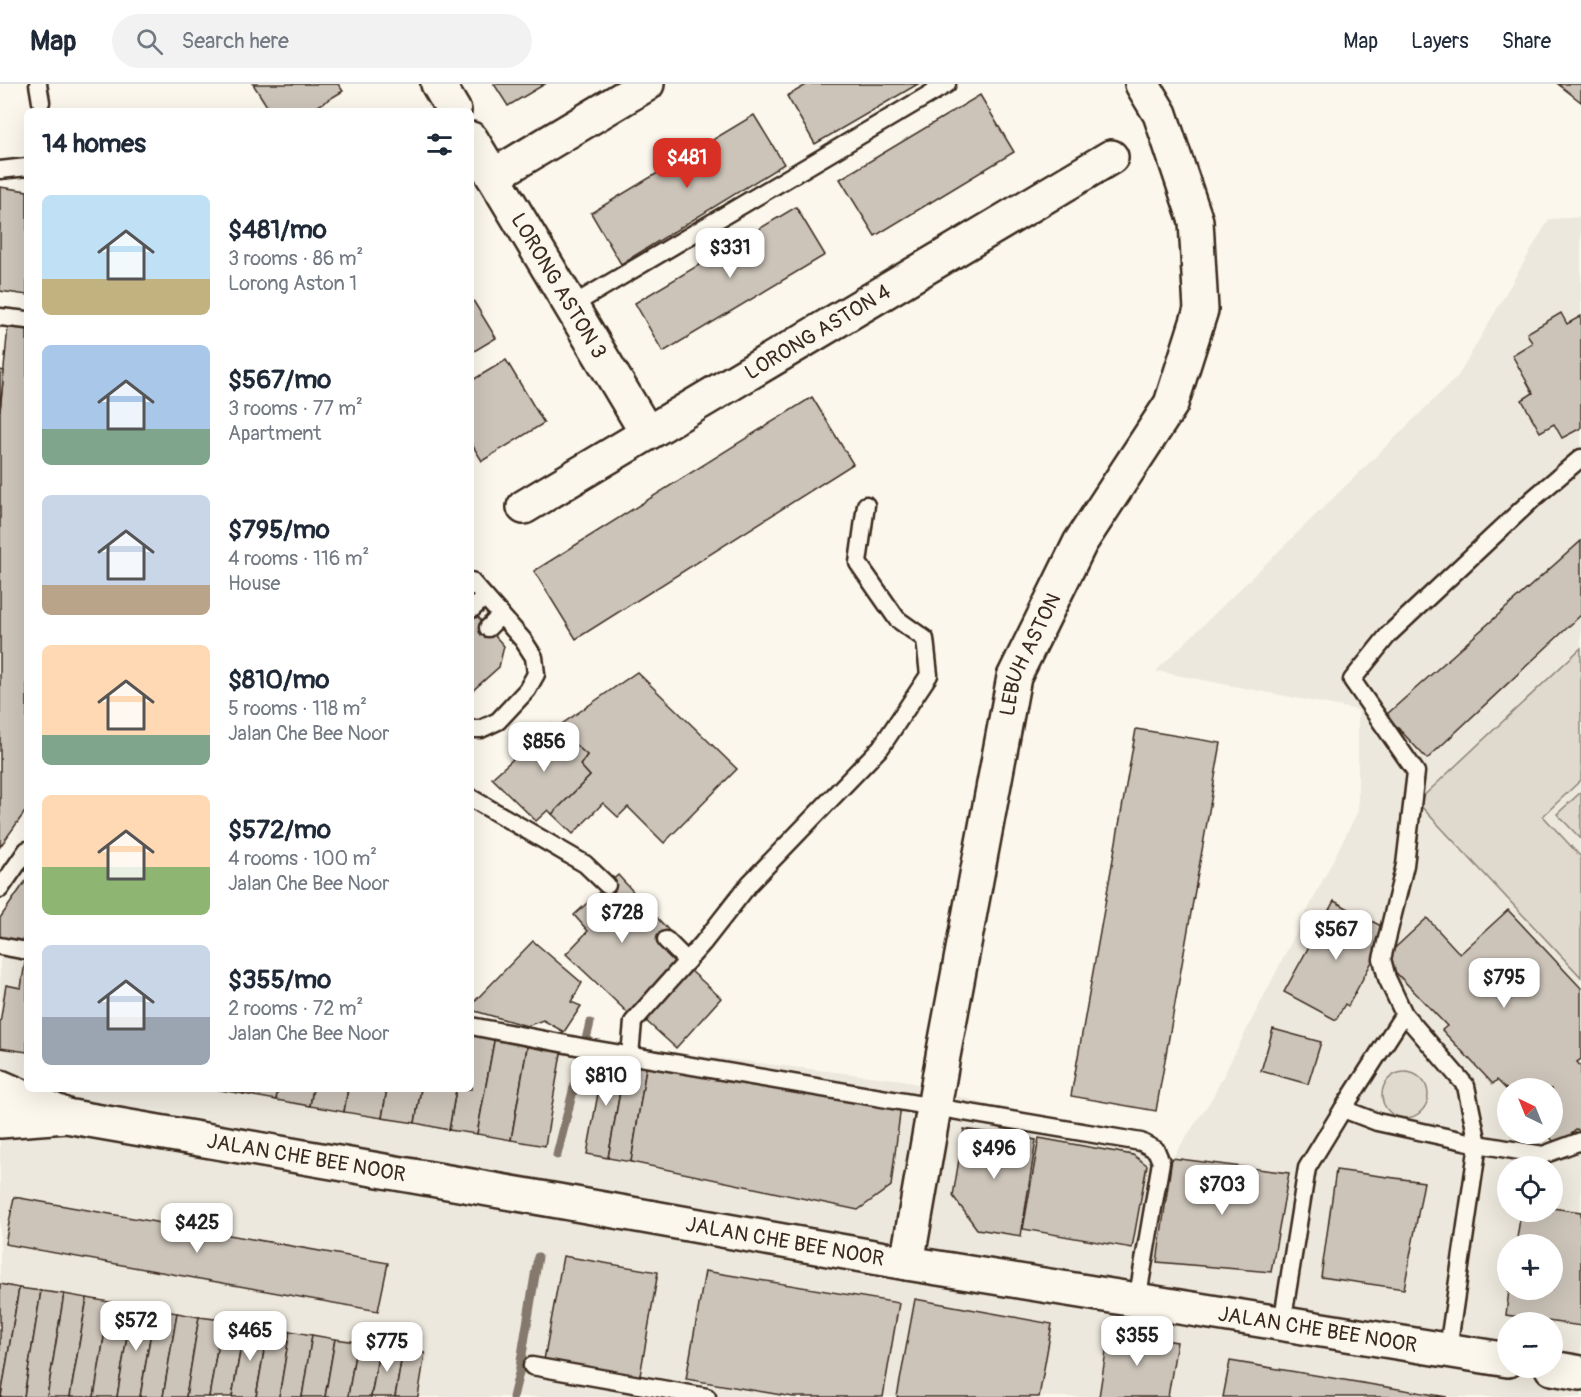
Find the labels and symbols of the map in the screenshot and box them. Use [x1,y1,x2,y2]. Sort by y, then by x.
pin: $481 [651,138,723,189]
street label: LORONG ASTON 3 [505,208,613,363]
pin: $331 [694,228,766,279]
street label: LORONG ASTON 4 [740,278,896,386]
street label: LEBUH ASTON [993,588,1067,718]
pin: $856 [508,722,580,773]
pin: $728 [586,893,658,944]
pin: $567 [1300,910,1372,961]
pin: $795 [1468,958,1540,1009]
pin: $810 [570,1056,642,1107]
north arrow [1497,1078,1563,1144]
street label: JALAN CHE BEE NOOR [205,1127,408,1188]
pin: $496 [958,1129,1030,1180]
pin: $703 [1186,1165,1258,1216]
pin: $425 [161,1203,233,1254]
street label: JALAN CHE BEE NOOR [684,1210,886,1272]
street label: JALAN CHE BEE NOOR [1216,1300,1419,1359]
pin: $572 [100,1301,172,1352]
pin: $465 [214,1311,286,1362]
pin: $355 [1101,1316,1173,1367]
pin: $775 [351,1322,423,1373]

